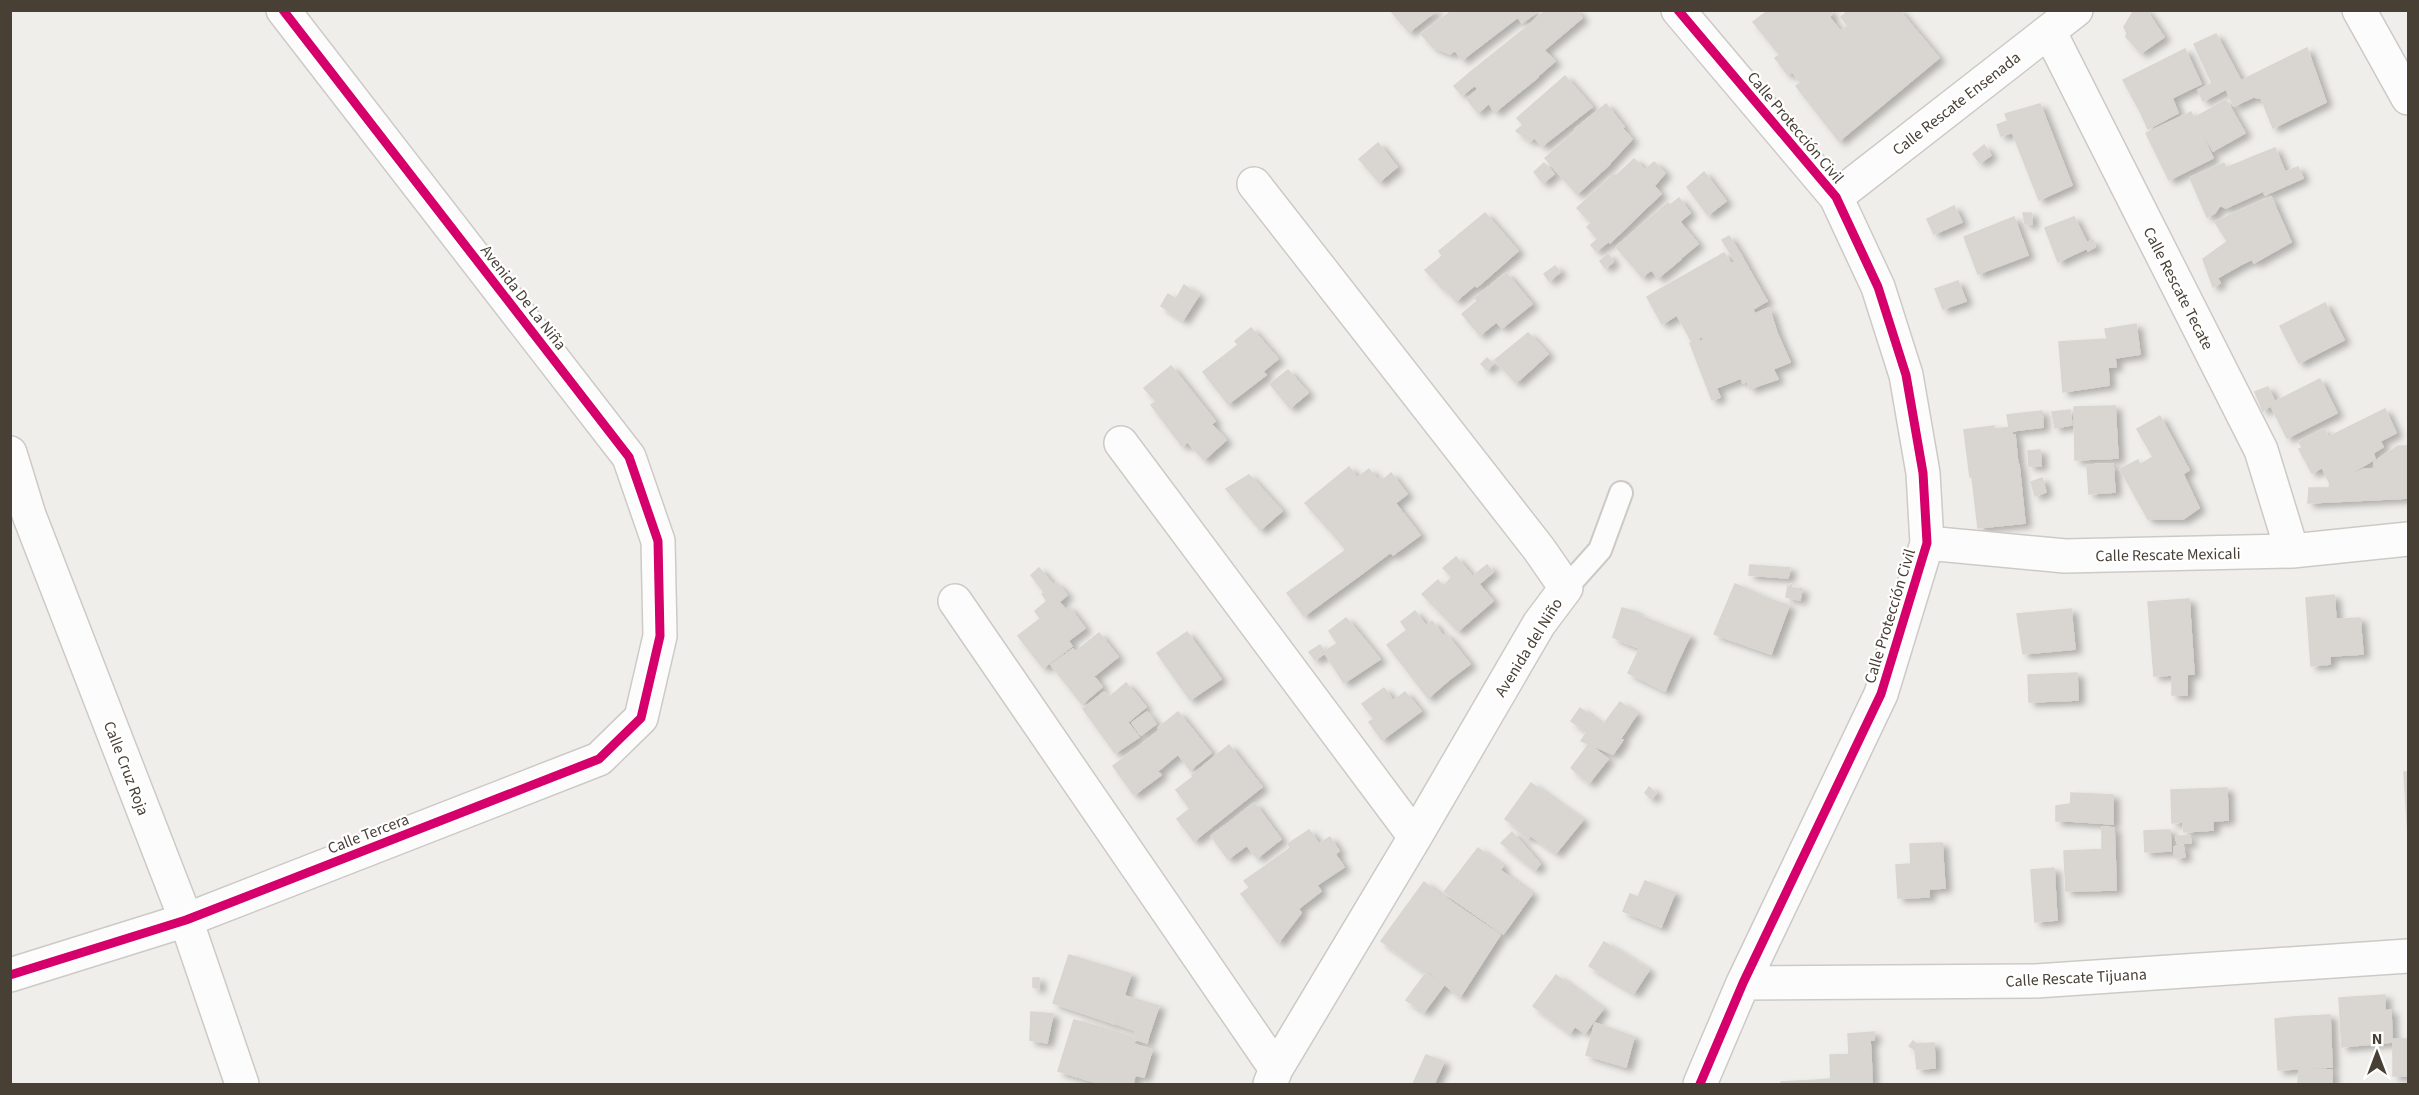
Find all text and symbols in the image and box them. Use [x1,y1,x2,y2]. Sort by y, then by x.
street label: Calle Rescate Ensenada [1888,47,2025,161]
street label: Calle Protección Civil [1742,67,1849,188]
street label: Calle Rescate Tecate [2138,223,2219,354]
street label: Avenida De La Niña [475,240,571,355]
street label: Calle Rescate Mexicali [2095,543,2241,567]
street label: Calle Protección Civil [1859,546,1921,686]
street label: Avenida del Niño [1490,594,1568,701]
street label: Calle Cruz Roja [98,718,154,819]
street label: Calle Tercera [325,808,412,860]
street label: Calle Rescate Tijuana [2005,963,2147,993]
north arrow [2347,1023,2407,1083]
text: N [2372,1028,2382,1050]

